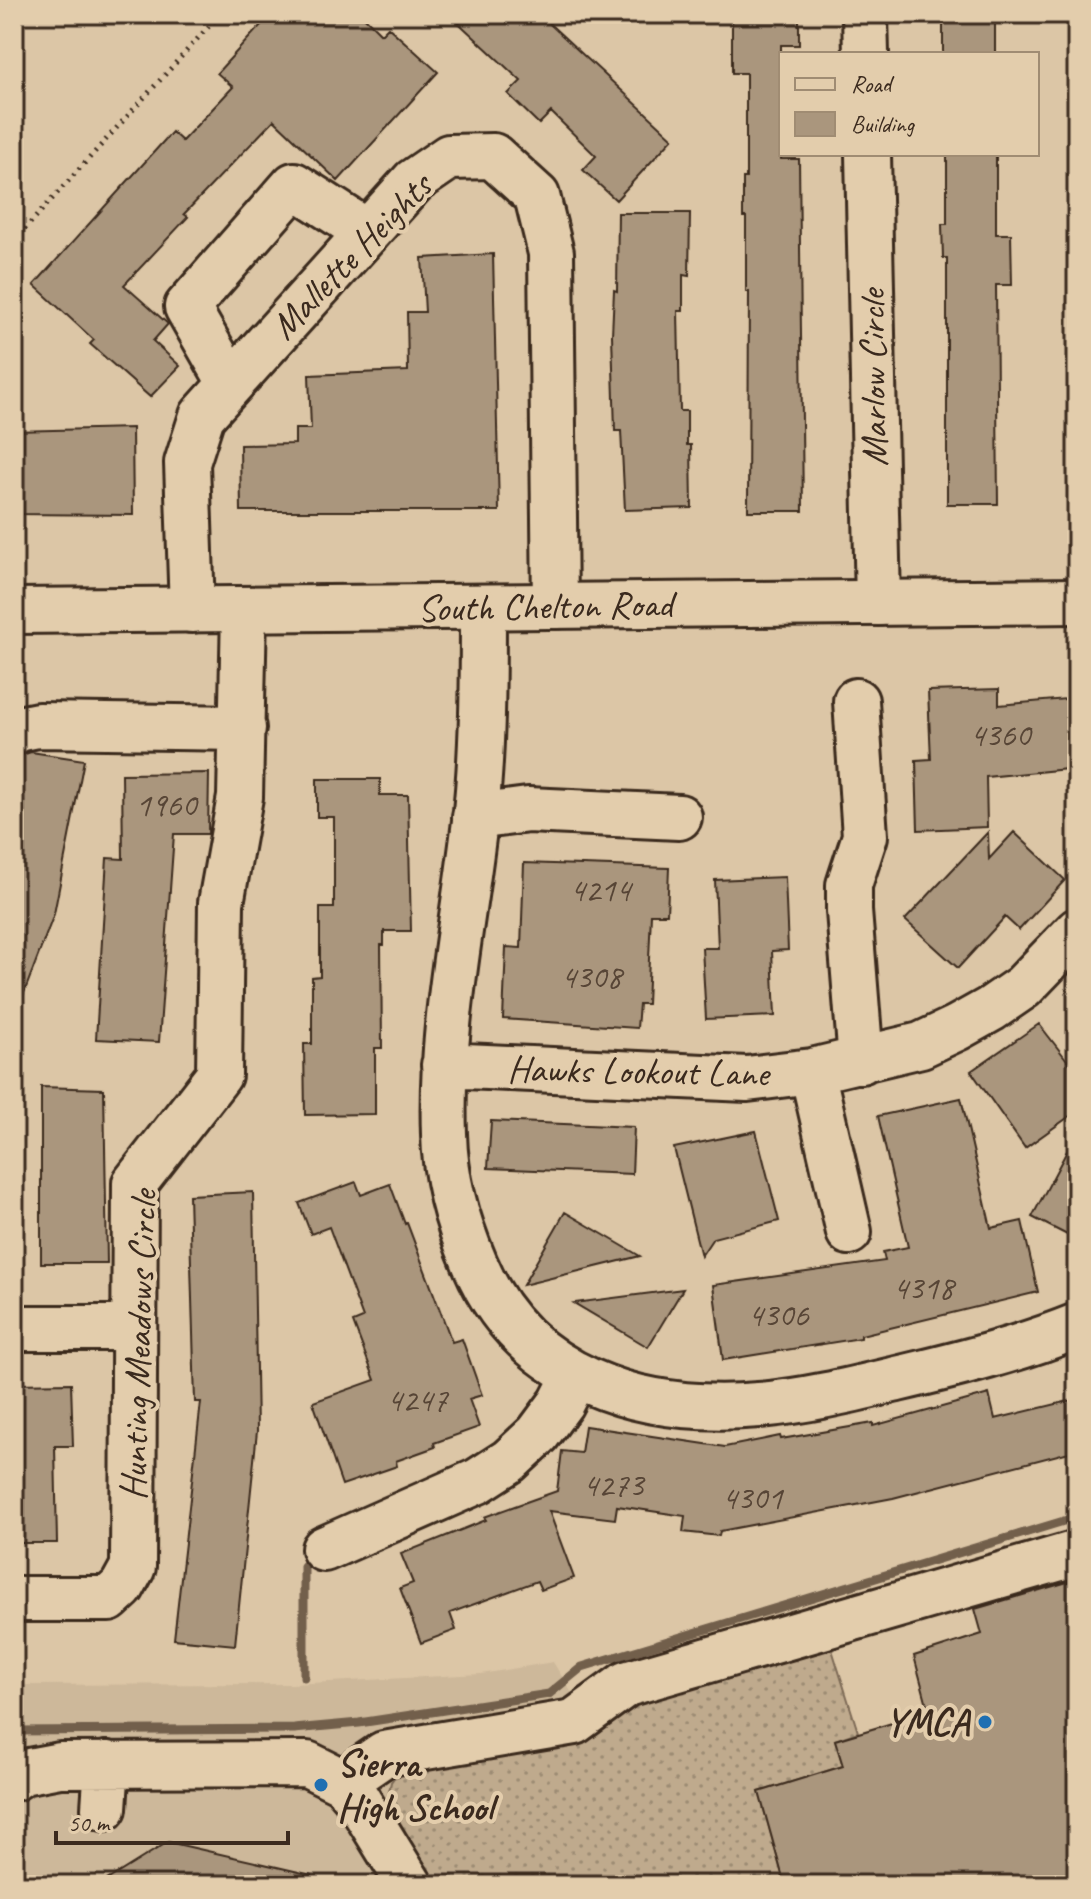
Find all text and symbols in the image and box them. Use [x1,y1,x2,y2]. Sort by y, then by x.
legend [779,52,1039,156]
text: Road [851,69,895,99]
text: Building [851,109,916,139]
street label: Mallette Heights [260,161,444,349]
street label: Marlow Circle [848,286,898,467]
street label: South Chelton Road [417,580,679,632]
house number: 4360 [969,713,1033,756]
house number: 1960 [135,783,199,826]
house number: 4214 [569,868,634,911]
house number: 4308 [560,955,625,998]
street label: Hawks Lookout Lane [507,1045,772,1097]
street label: Hunting Meadows Circle [109,1187,167,1501]
house number: 4318 [892,1266,957,1309]
house number: 4306 [747,1293,810,1336]
house number: 4247 [386,1378,449,1421]
house number: 4273 [582,1463,646,1506]
house number: 4301 [721,1476,784,1519]
place label: YMCA [886,1699,972,1746]
marker: YMCA [976,1713,994,1731]
place label: Sierra High School [337,1740,500,1831]
marker: Sierra High School [312,1776,330,1794]
scale bar [56,1795,288,1845]
text: 50 m [68,1808,111,1838]

